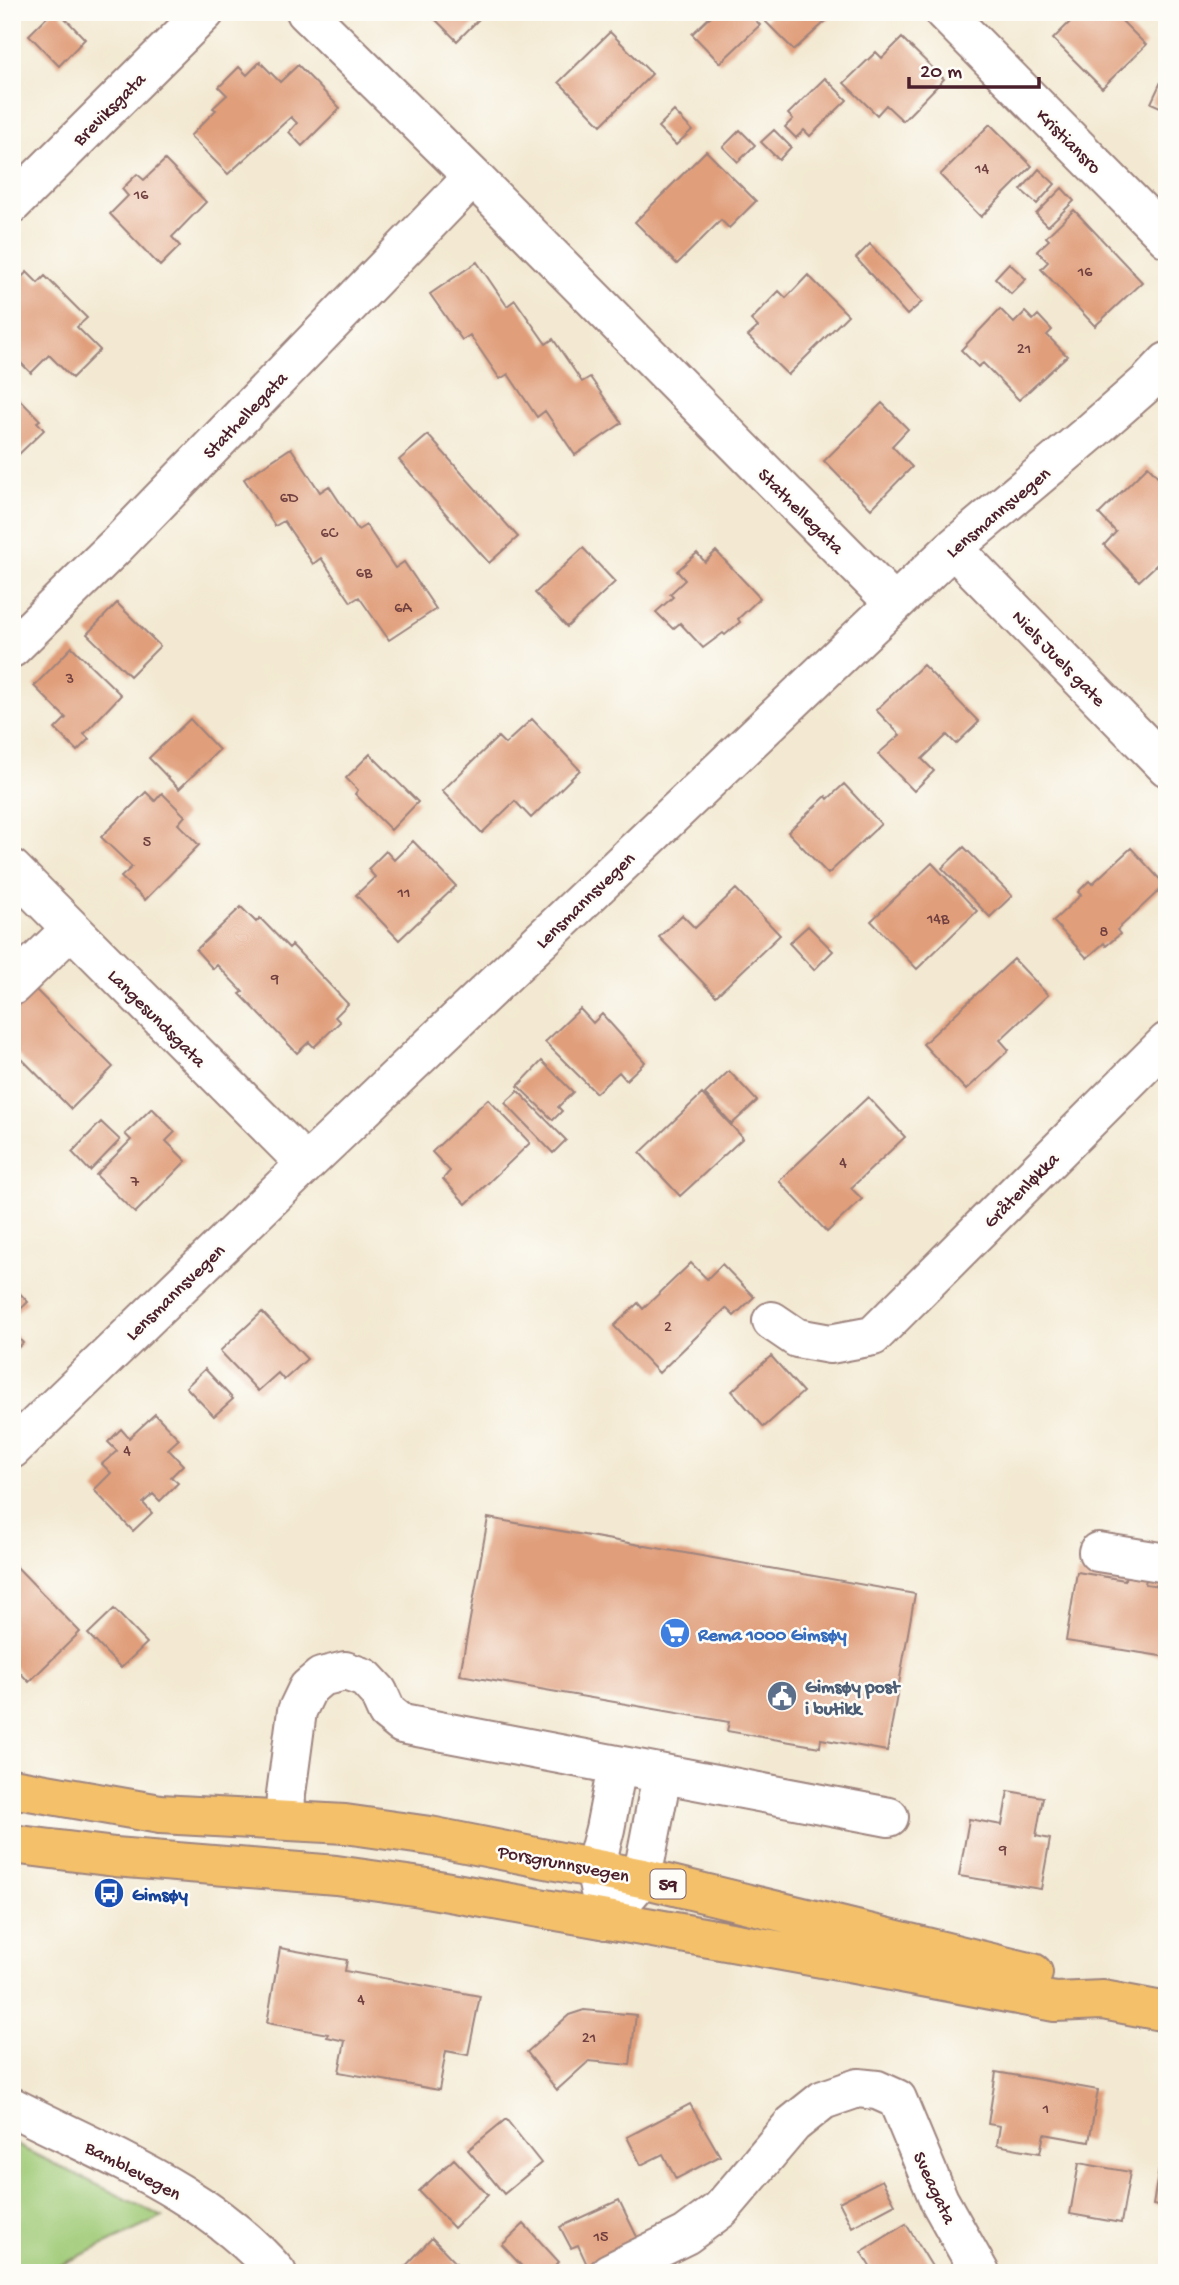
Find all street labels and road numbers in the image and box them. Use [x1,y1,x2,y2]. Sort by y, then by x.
street label: Breviksgata [68,68,153,153]
street label: Kristiansro [1030,105,1105,180]
street label: Stathellegata [199,367,295,465]
street label: Lensmannsvegen [942,463,1056,564]
street label: Stathellegata [752,464,849,561]
street label: Niels Juels gate [1006,606,1109,713]
street label: Lensmannsvegen [532,848,641,955]
street label: Langesundsgata [101,965,211,1075]
street label: Gråtenløkka [980,1148,1066,1234]
street label: Lensmannsvegen [122,1240,231,1347]
street label: Porsgrunnsvegen [495,1841,631,1889]
road number: 59 [650,1870,686,1898]
street label: Bamblevegen [79,2137,184,2207]
street label: Sveagata [906,2149,960,2230]

